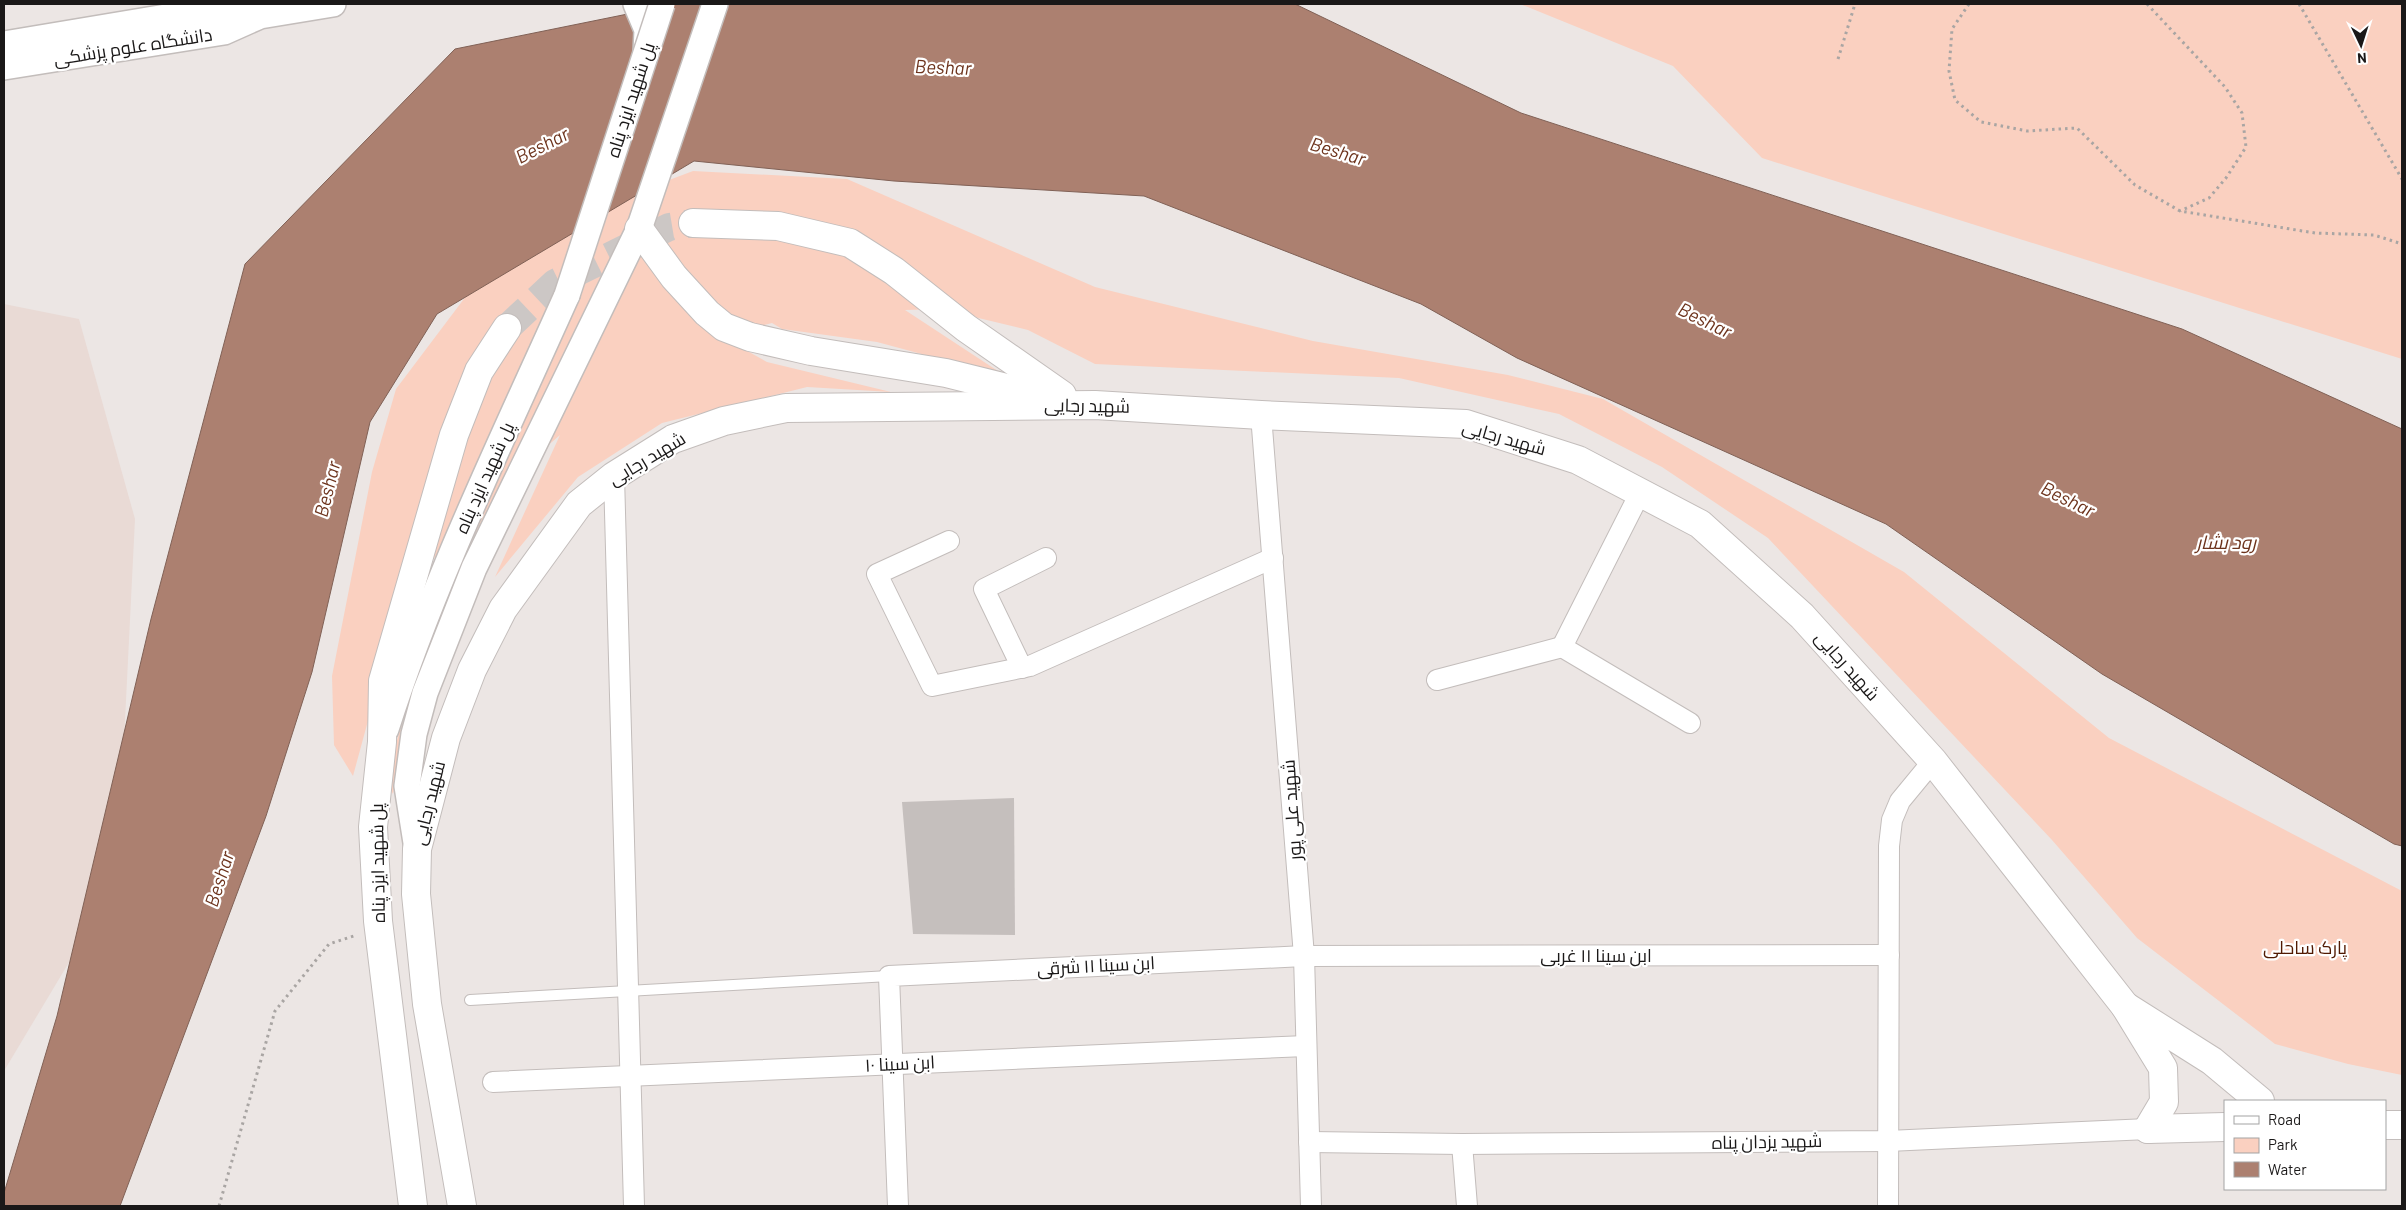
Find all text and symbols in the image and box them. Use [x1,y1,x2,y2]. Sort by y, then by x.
north arrow [2336,20,2386,70]
street label: دانشگاه علوم پزشکی [52,23,214,71]
street label: پل شهید ایزد پناه [601,39,661,161]
text: N [2357,50,2367,67]
water label: Beshar [914,54,973,79]
water label: Beshar [511,121,573,168]
water label: Beshar [1308,131,1370,170]
water label: Beshar [1675,297,1737,343]
street label: شهید رجایی [1044,393,1130,418]
street label: شهید رجایی [1460,415,1549,460]
street label: پل شهید ایزد پناه [450,418,520,537]
street label: شهید رجایی [604,427,690,491]
water label: Beshar [308,457,345,519]
water label: Beshar [2038,476,2100,522]
water label: رود بشار [2194,530,2258,554]
street label: شهید رجایی [1810,626,1885,705]
street label: شهید رجایی [407,758,450,847]
street label: شهید علی پور [1277,759,1308,862]
street label: پل شهید ایزد پناه [365,803,391,923]
water label: Beshar [199,847,239,909]
park label: پارک ساحلی [2263,936,2347,960]
street label: ابن سینا ۱۱ غربی [1540,944,1652,967]
street label: ابن سینا ۱۱ شرقی [1036,951,1156,980]
street label: ابن سینا ۱۰ [864,1050,936,1077]
legend [2224,1100,2386,1190]
text: Road [2268,1110,2301,1128]
street label: شهید یزدان پناه [1712,1129,1822,1155]
text: Park [2268,1135,2298,1153]
text: Water [2268,1160,2307,1178]

